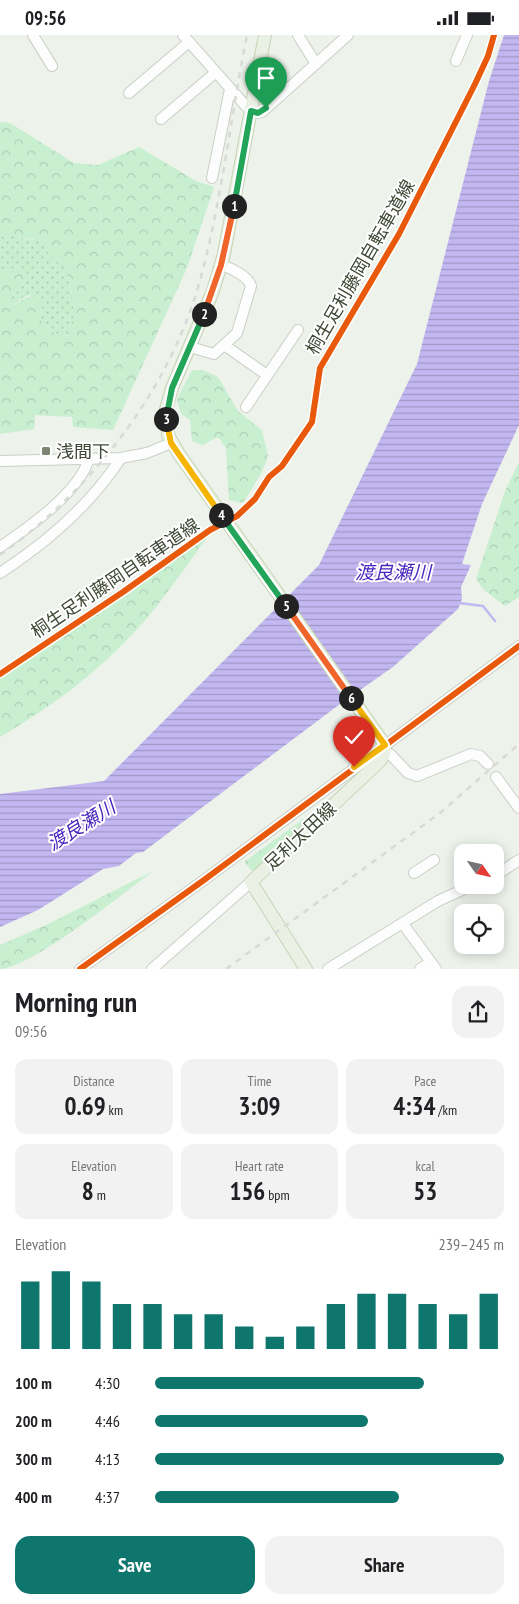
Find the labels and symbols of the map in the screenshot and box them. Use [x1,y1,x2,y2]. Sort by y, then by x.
pin [245,57,287,108]
street label: 桐生足利藤岡自転車道線 [301,176,419,358]
pin: 1 [222,193,246,219]
pin: 2 [192,301,216,327]
pin: 3 [154,407,178,431]
place label: 浅間下 [56,440,110,463]
marker: 浅間下 [40,445,52,457]
pin: 4 [208,503,234,527]
street label: 桐生足利藤岡自転車道線 [26,513,204,643]
water label: 渡良瀬川 [355,560,433,584]
pin: 5 [274,593,298,619]
pin: 6 [338,685,364,711]
pin [333,716,375,767]
water label: 渡良瀬川 [42,794,121,855]
street label: 足利太田線 [259,797,341,875]
north arrow [454,844,504,894]

